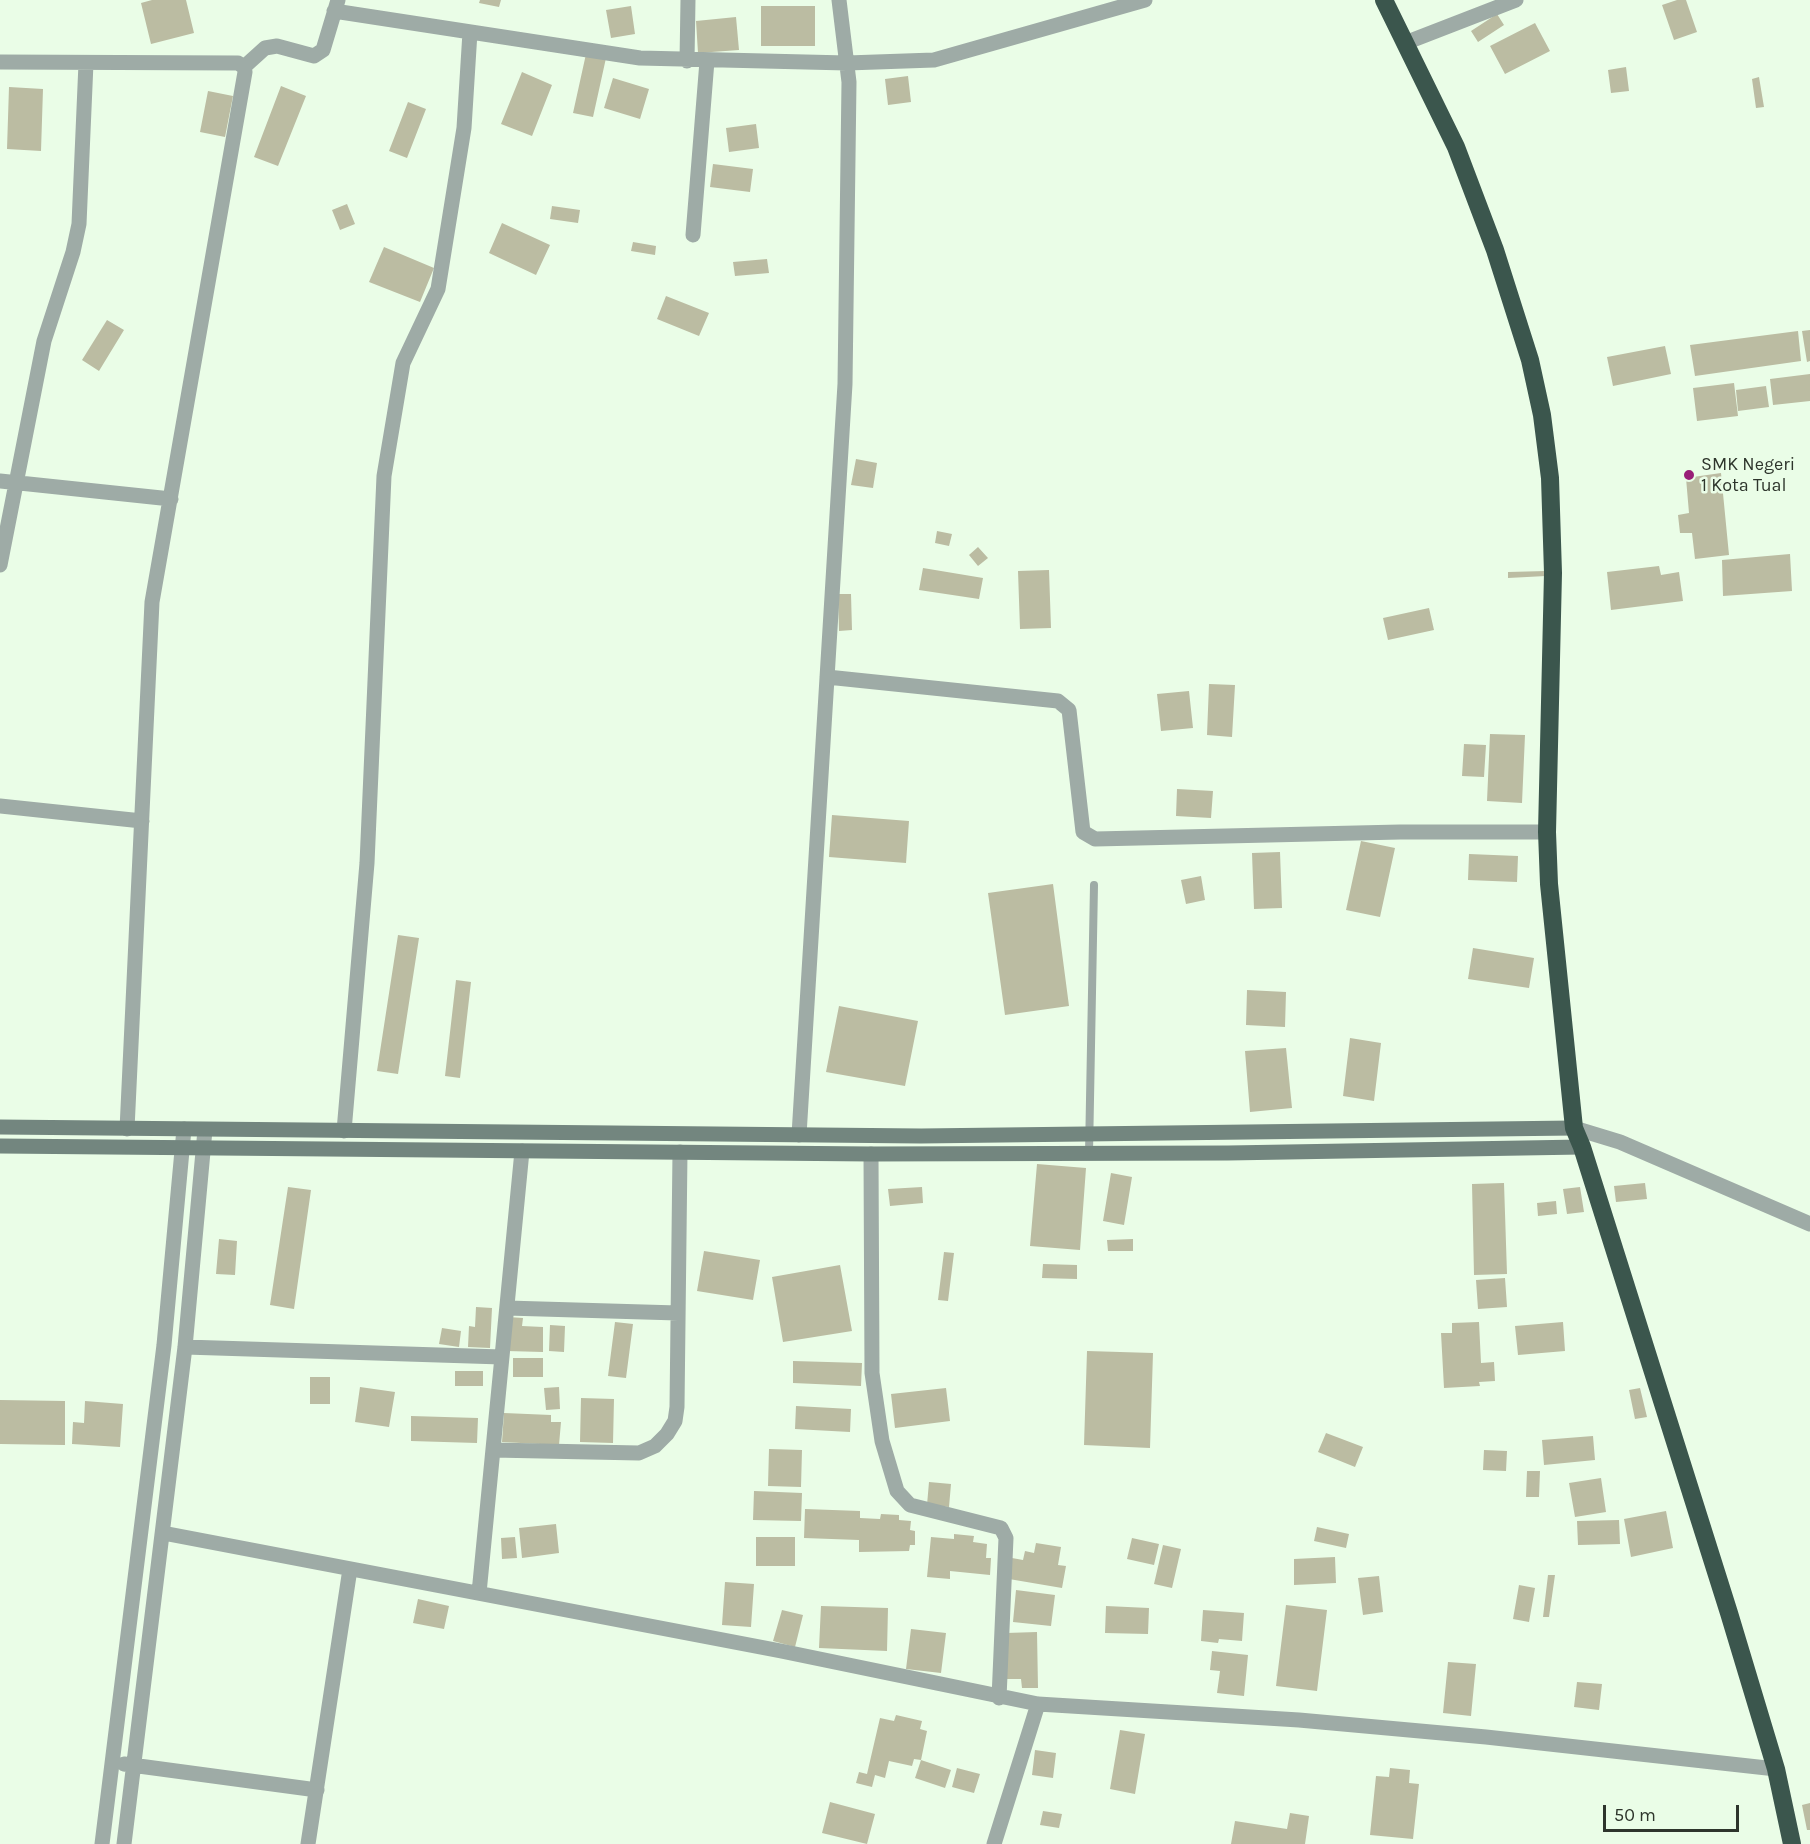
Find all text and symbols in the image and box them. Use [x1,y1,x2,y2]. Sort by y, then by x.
place label: SMK Negeri 1 Kota Tual [1701,454,1795,496]
marker: SMK Negeri 1 Kota Tual [1682,468,1696,482]
scale bar [1606,1793,1742,1831]
text: 50 m [1614,1804,1656,1826]

